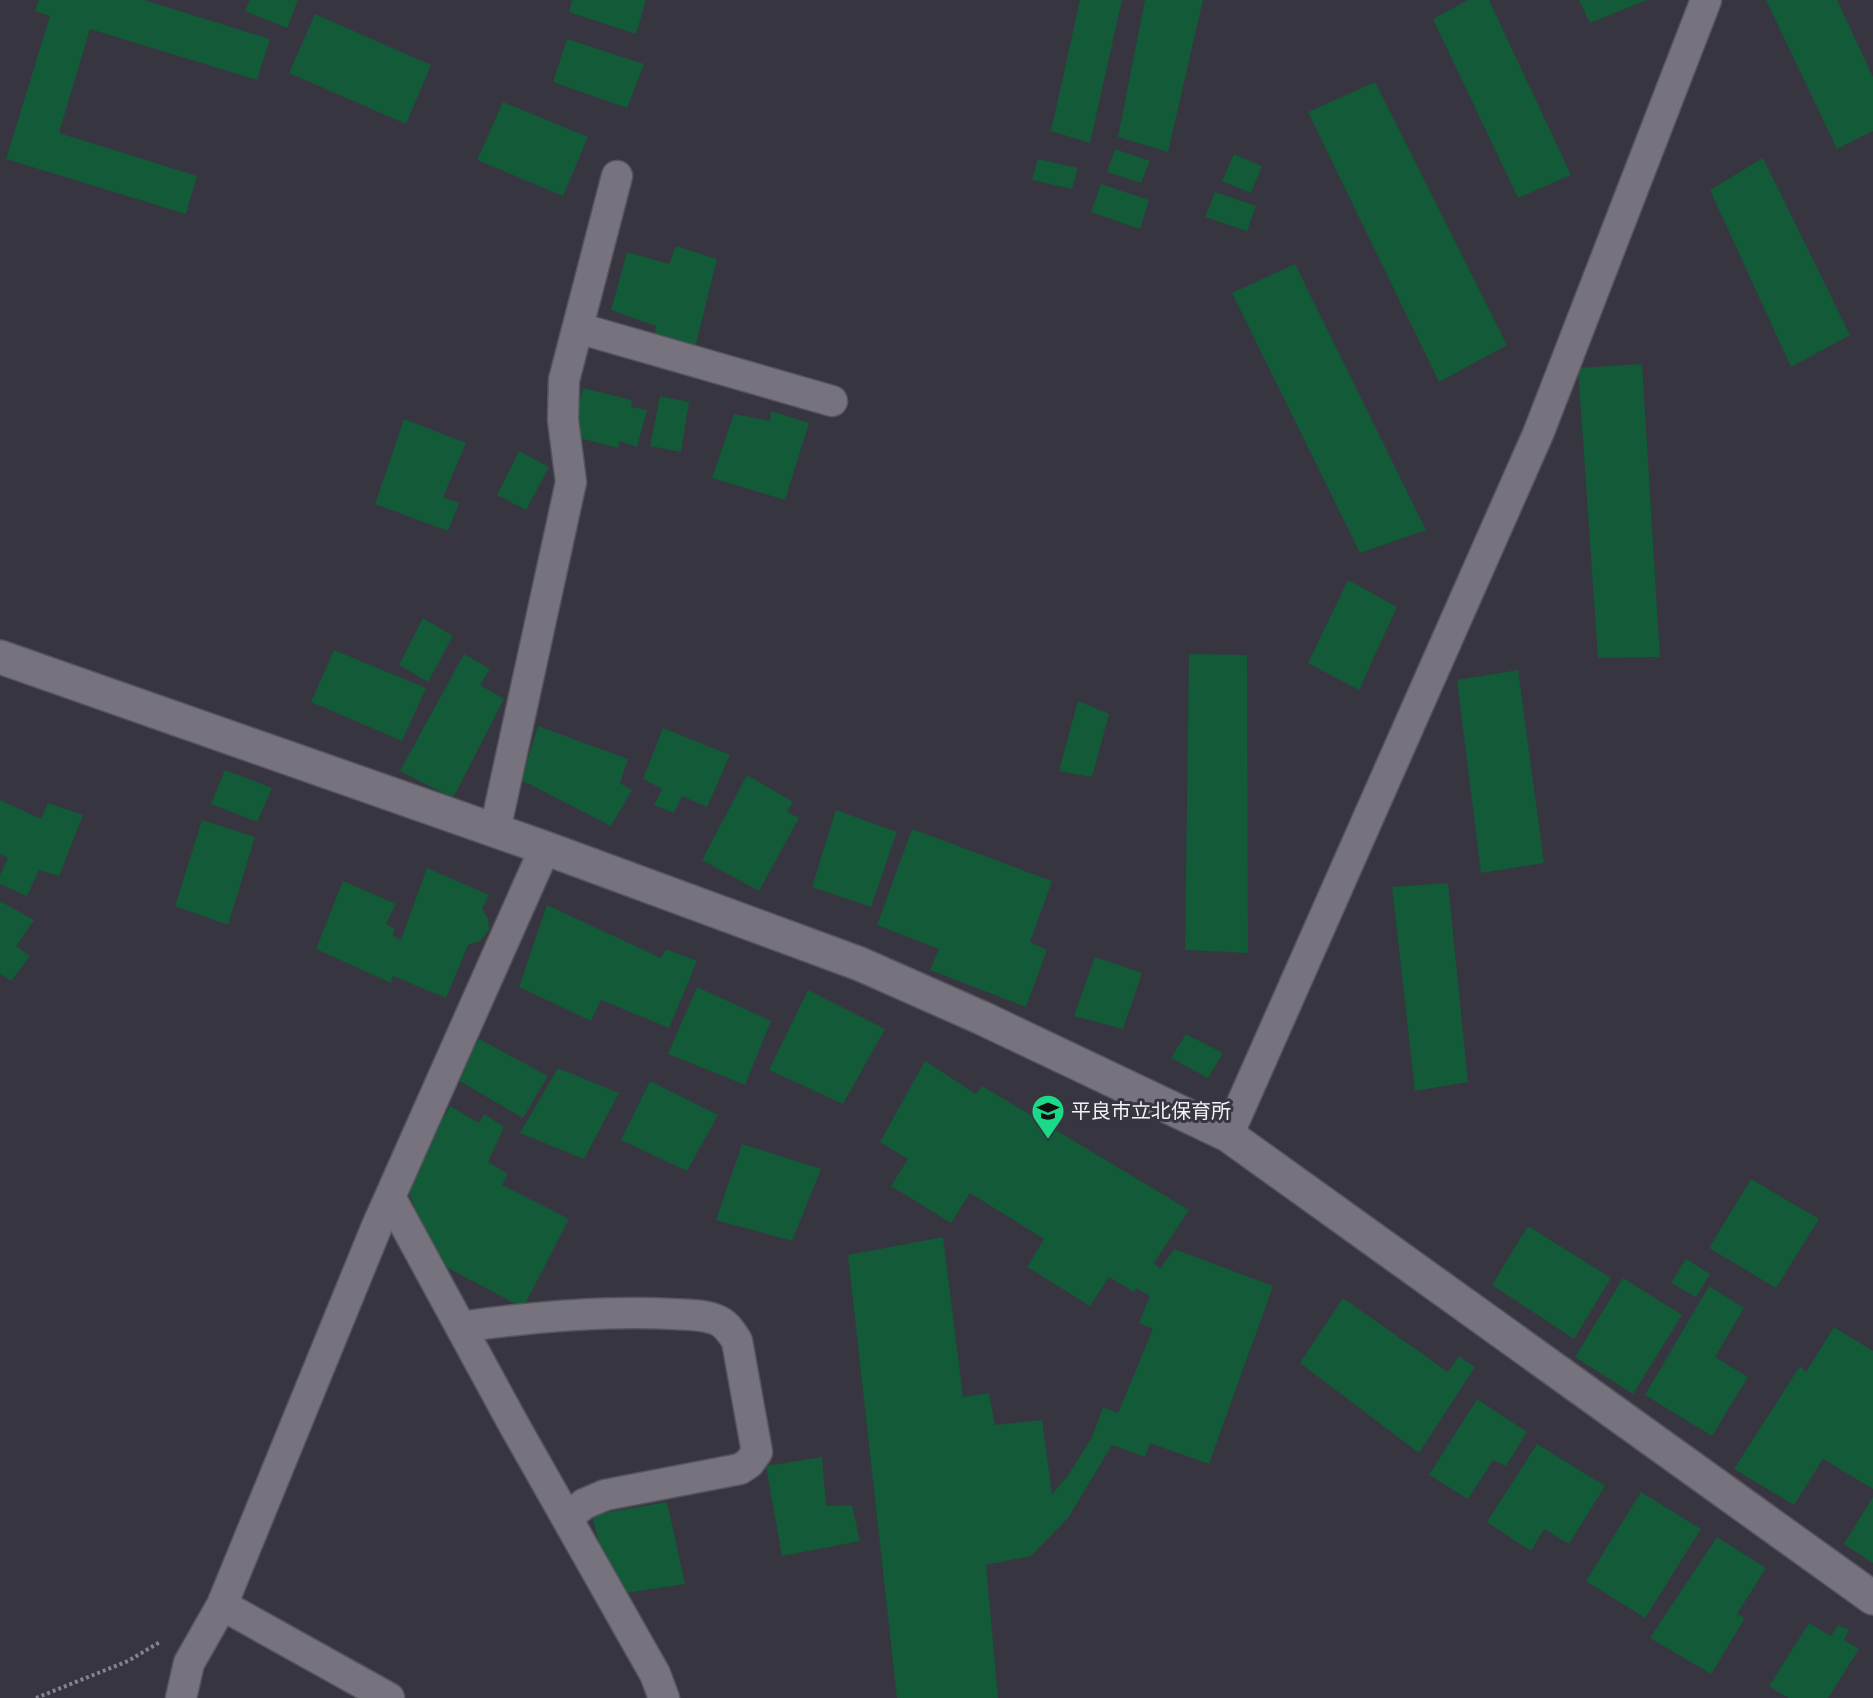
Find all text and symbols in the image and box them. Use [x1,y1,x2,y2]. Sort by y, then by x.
school or university icon: 平良市立北保育所 [1030,1093,1066,1140]
place label: 平良市立北保育所 [1071,1098,1231,1122]

